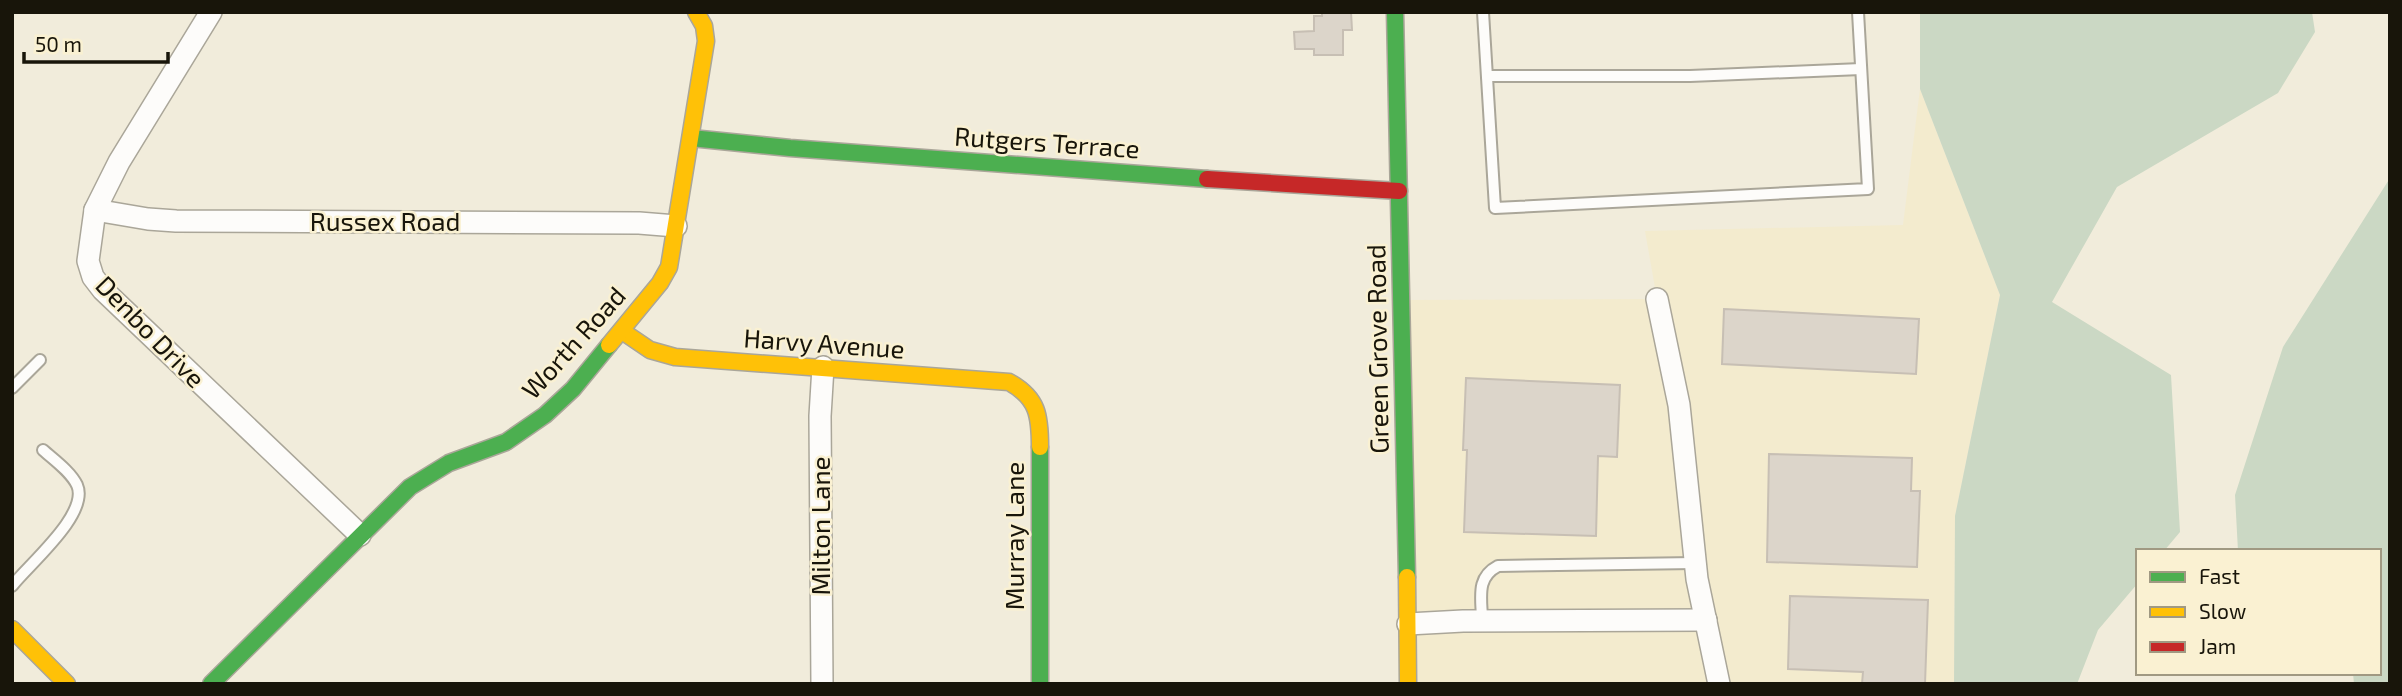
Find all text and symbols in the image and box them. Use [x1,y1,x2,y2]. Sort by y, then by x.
scale bar [24,21,168,65]
text: 50 m [35,31,82,56]
street label: Rutgers Terrace [953,120,1141,163]
street label: Russex Road [310,205,460,236]
street label: Green Grove Road [1359,244,1394,454]
street label: Denbo Drive [90,269,212,393]
street label: Worth Road [515,280,631,404]
street label: Harvy Avenue [743,321,906,364]
street label: Milton Lane [804,456,835,596]
street label: Murray Lane [998,462,1029,610]
legend [2136,549,2381,675]
text: Fast [2199,563,2240,588]
text: Slow [2199,598,2246,623]
text: Jam [2199,633,2236,658]

